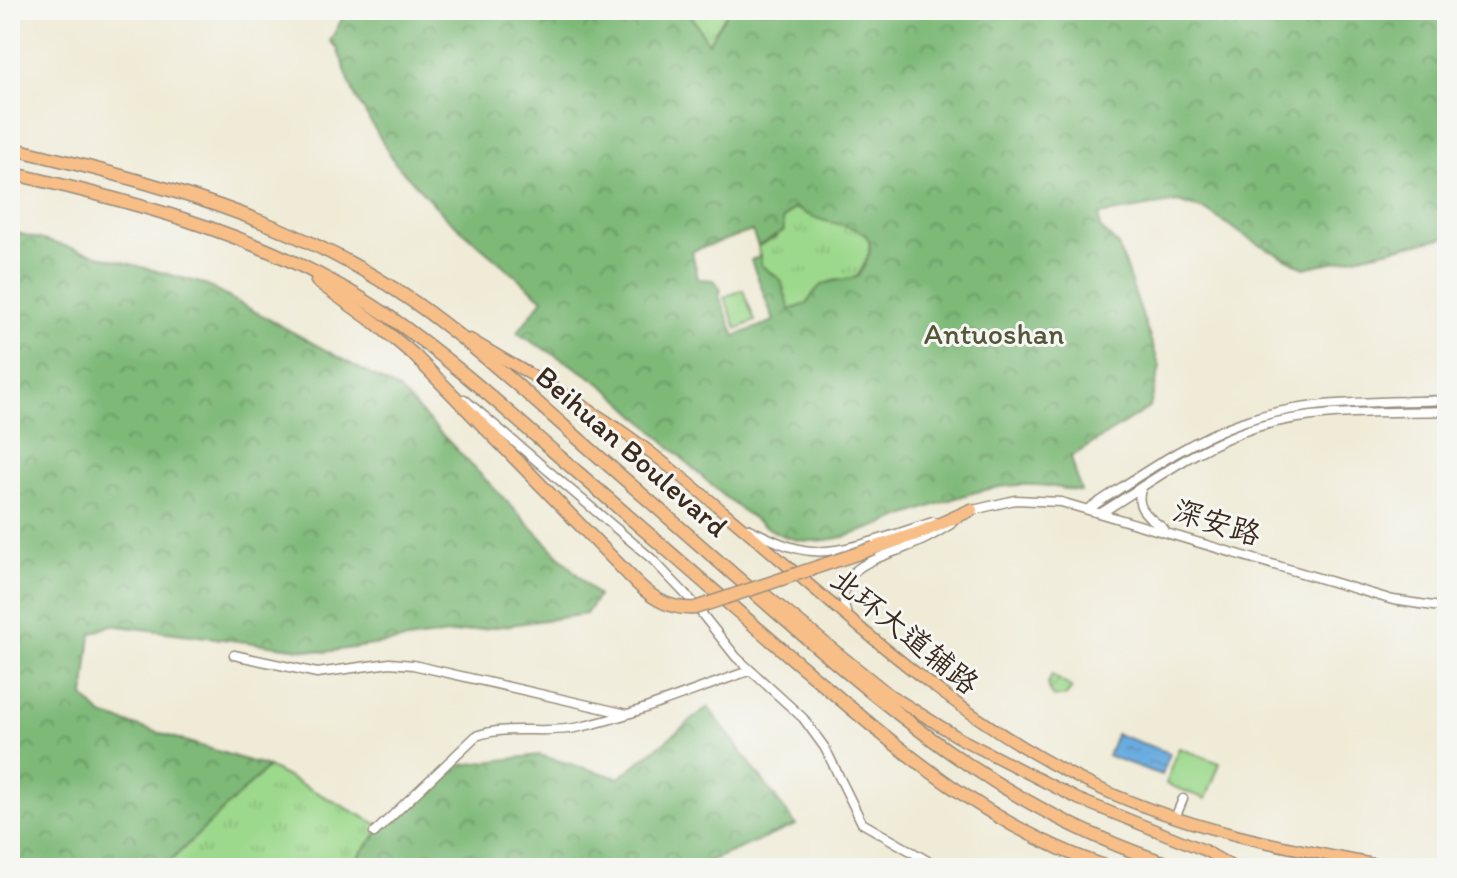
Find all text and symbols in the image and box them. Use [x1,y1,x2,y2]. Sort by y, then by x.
park label: Antuoshan [924,315,1064,352]
street label: Beihuan Boulevard [528,357,736,545]
street label: 深安路 [1169,491,1265,553]
street label: 北环大道辅路 [823,560,987,702]

